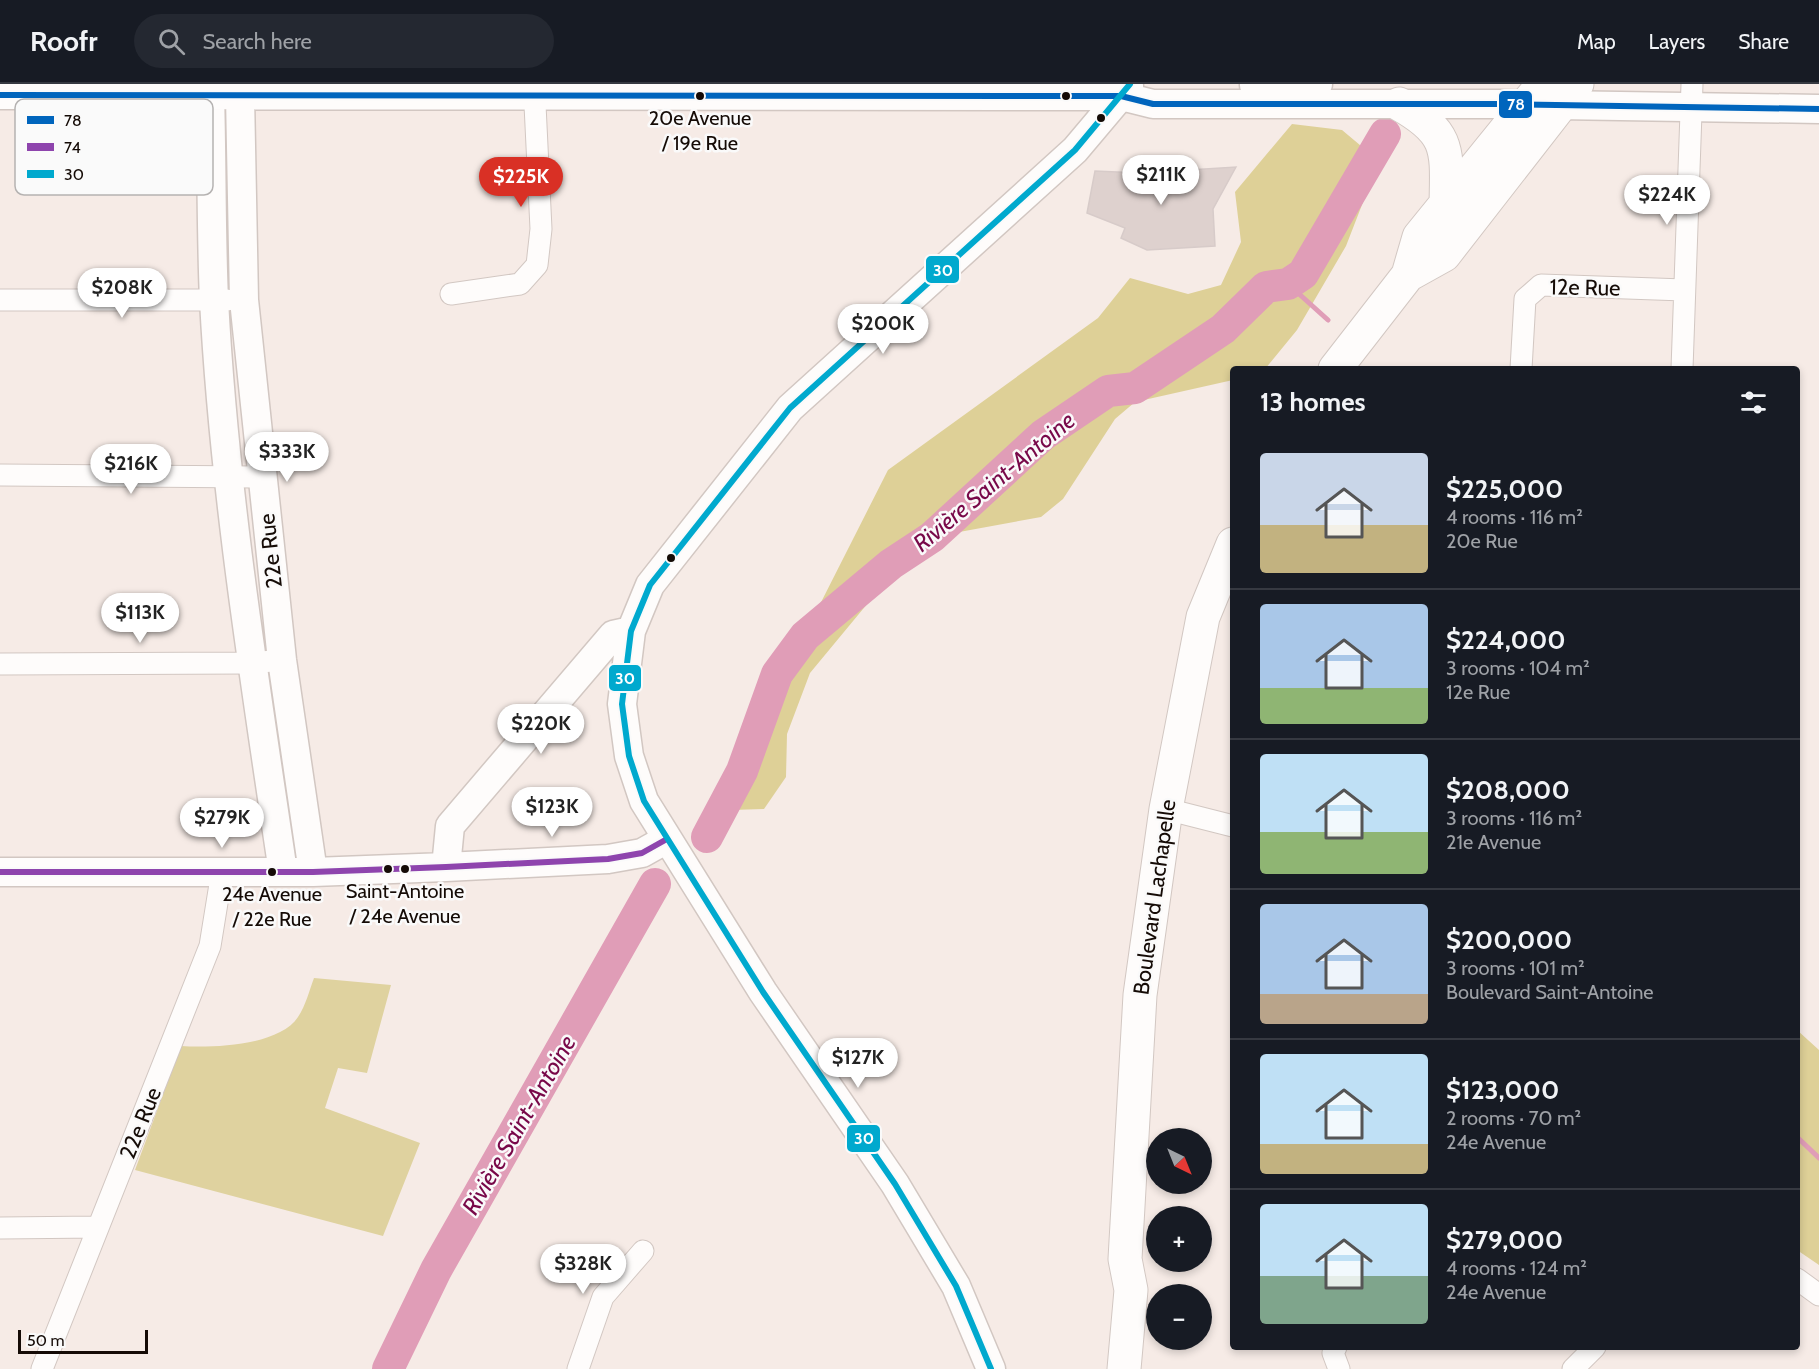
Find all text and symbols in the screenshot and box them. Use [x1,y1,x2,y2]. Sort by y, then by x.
search box [134,14,554,68]
text: Roofr [30,24,98,58]
icon: search [155,25,188,58]
text: Search here [203,28,312,55]
text: Map [1577,29,1616,54]
text: Layers [1649,29,1705,54]
text: Share [1738,29,1789,54]
marker: 20e Avenue / 19e Rue [694,90,706,102]
unlabelled marker [1060,90,1072,102]
line badge: 78 [1498,90,1533,119]
text: 78 [1507,95,1525,114]
legend [15,99,213,195]
place label: 20e Avenue / 19e Rue [649,106,751,155]
text: 78 [64,111,82,130]
unlabelled marker [1095,112,1107,124]
text: 74 [64,138,81,157]
pin: $211K [1119,155,1203,206]
pin: $225K [479,157,563,208]
text: $211K [1136,162,1186,186]
text: $225K [493,164,549,188]
text: 30 [64,165,84,184]
pin: $224K [1625,175,1709,226]
text: $224K [1638,182,1696,206]
line badge: 30 [925,255,960,284]
text: 30 [933,261,953,280]
pin: $208K [80,268,164,319]
street label: 12e Rue [1549,273,1621,302]
text: $208K [92,275,152,299]
pin: $200K [841,304,925,355]
text: $200K [852,311,914,335]
text: 13 homes [1260,386,1366,418]
icon: filters [1737,386,1770,419]
water label: Rivière Saint-Antoine [907,406,1080,558]
pin: $333K [245,432,329,483]
text: $333K [259,439,315,463]
pin: $216K [89,444,173,495]
text: $216K [104,451,158,475]
text: $225,000 [1446,473,1563,505]
icon: home [1308,477,1380,549]
text: 4 rooms · 116 m² [1446,505,1583,529]
street label: 22e Rue [253,512,288,590]
text: 20e Rue [1446,529,1518,553]
unlabelled marker [665,552,677,564]
pin: $113K [98,593,182,644]
text: $113K [115,600,165,624]
text: $224,000 [1446,624,1566,656]
icon: home [1308,628,1380,700]
text: 3 rooms · 104 m² [1446,656,1590,680]
line badge: 30 [608,664,642,692]
text: 30 [615,669,635,688]
text: 12e Rue [1446,680,1510,704]
pin: $220K [499,704,583,755]
text: $220K [511,711,571,735]
text: $208,000 [1446,774,1570,806]
icon: home [1308,778,1380,850]
pin: $123K [510,787,594,838]
text: $123K [526,794,578,818]
pin: $279K [180,798,264,849]
street label: Boulevard Lachapelle [1127,798,1182,997]
text: $279K [194,805,250,829]
text: 3 rooms · 116 m² [1446,806,1582,830]
text: 21e Avenue [1446,830,1541,854]
unlabelled marker [382,863,394,875]
marker: Saint-Antoine / 24e Avenue [399,863,411,875]
marker: 24e Avenue / 22e Rue [266,866,278,878]
place label: Saint-Antoine / 24e Avenue [346,879,464,928]
place label: 24e Avenue / 22e Rue [222,882,322,931]
text: $200,000 [1446,924,1572,956]
icon: home [1308,928,1380,1000]
text: 3 rooms · 101 m² [1446,956,1585,980]
text: Boulevard Saint-Antoine [1446,980,1654,1004]
water label: Rivière Saint-Antoine [455,1030,582,1220]
pin: $127K [816,1038,900,1089]
text: $127K [832,1045,884,1069]
text: $123,000 [1446,1074,1559,1106]
icon: home [1308,1078,1380,1150]
street label: 22e Rue [114,1083,167,1163]
text: 2 rooms · 70 m² [1446,1106,1581,1130]
line badge: 30 [846,1124,881,1153]
north arrow [1146,1128,1212,1194]
map controls [1146,1128,1212,1350]
text: 30 [854,1129,874,1148]
text: 24e Avenue [1446,1130,1546,1154]
button: + [1146,1206,1212,1272]
text: $279,000 [1446,1224,1563,1256]
icon: home [1308,1228,1380,1300]
pin: $328K [541,1244,625,1295]
text: $328K [554,1251,612,1275]
text: 4 rooms · 124 m² [1446,1256,1587,1280]
text: 24e Avenue [1446,1280,1546,1304]
button: − [1146,1284,1212,1350]
scale bar [18,1327,148,1354]
text: 50 m [27,1331,64,1350]

